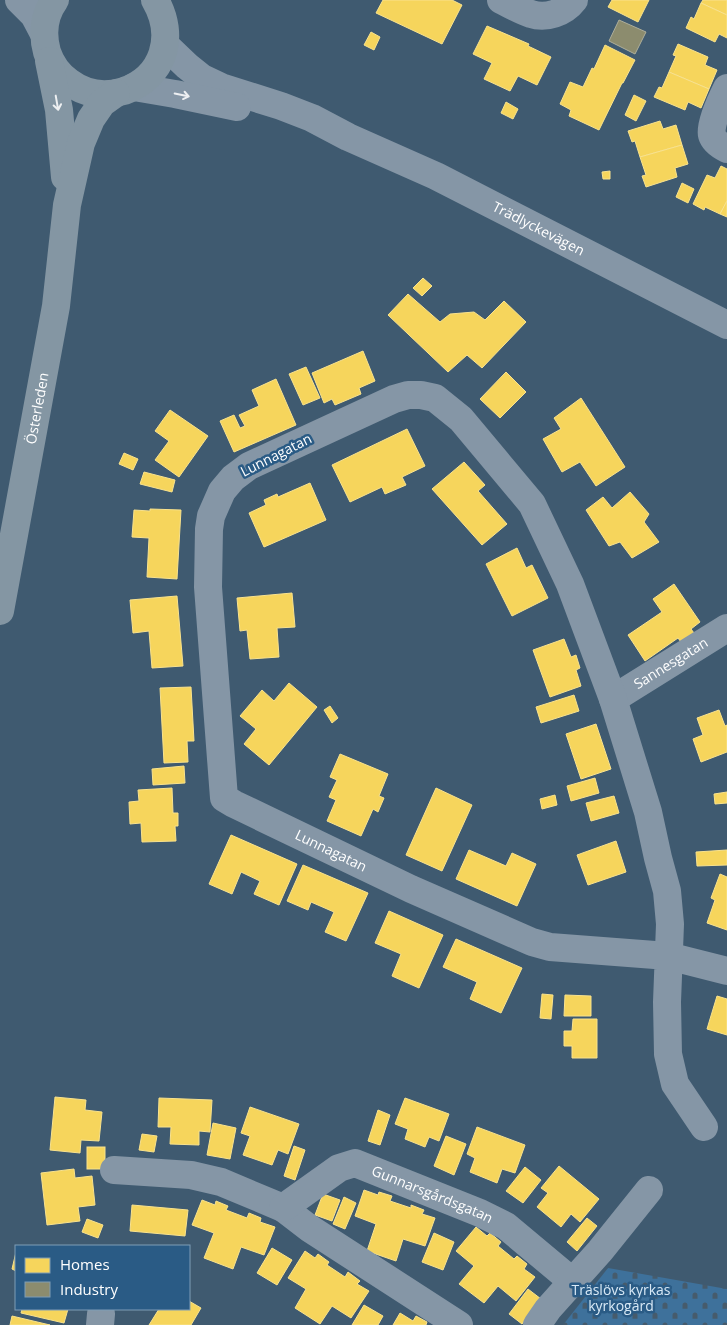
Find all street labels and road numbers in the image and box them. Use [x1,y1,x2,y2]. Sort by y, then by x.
street label: Trädlyckevägen [489,197,588,260]
street label: Österleden [21,371,53,446]
street label: Lunnagatan [237,428,315,481]
street label: Sannesgatan [630,632,711,693]
street label: Lunnagatan [292,825,370,876]
street label: Gunnarsgårdsgatan [369,1161,496,1227]

